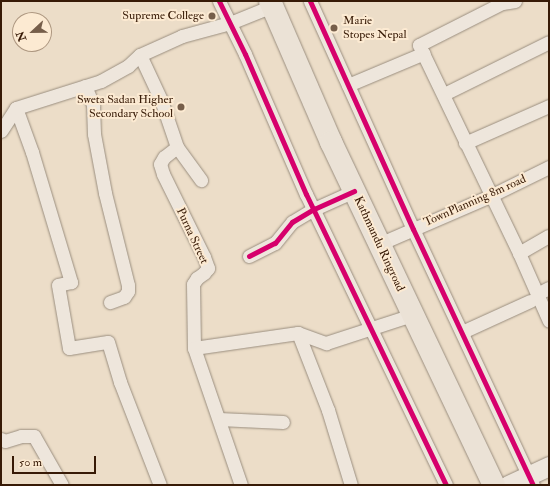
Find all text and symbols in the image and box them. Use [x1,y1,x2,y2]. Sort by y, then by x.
place label: Supreme College [122,9,204,23]
marker: Supreme College [207,11,217,21]
north arrow [12,12,52,52]
place label: Marie Stopes Nepal [343,14,407,42]
marker: Marie Stopes Nepal [328,22,340,34]
text: N [13,29,29,43]
place label: Sweta Sadan Higher Secondary School [77,93,173,121]
marker: Sweta Sadan Higher Secondary School [176,102,186,112]
street label: TownPlanning 8m road [422,172,528,230]
street label: Kathmandu Ringroad [351,194,407,294]
street label: Purna Street [173,206,211,266]
scale bar [14,448,98,474]
text: 50 m [19,455,42,470]

